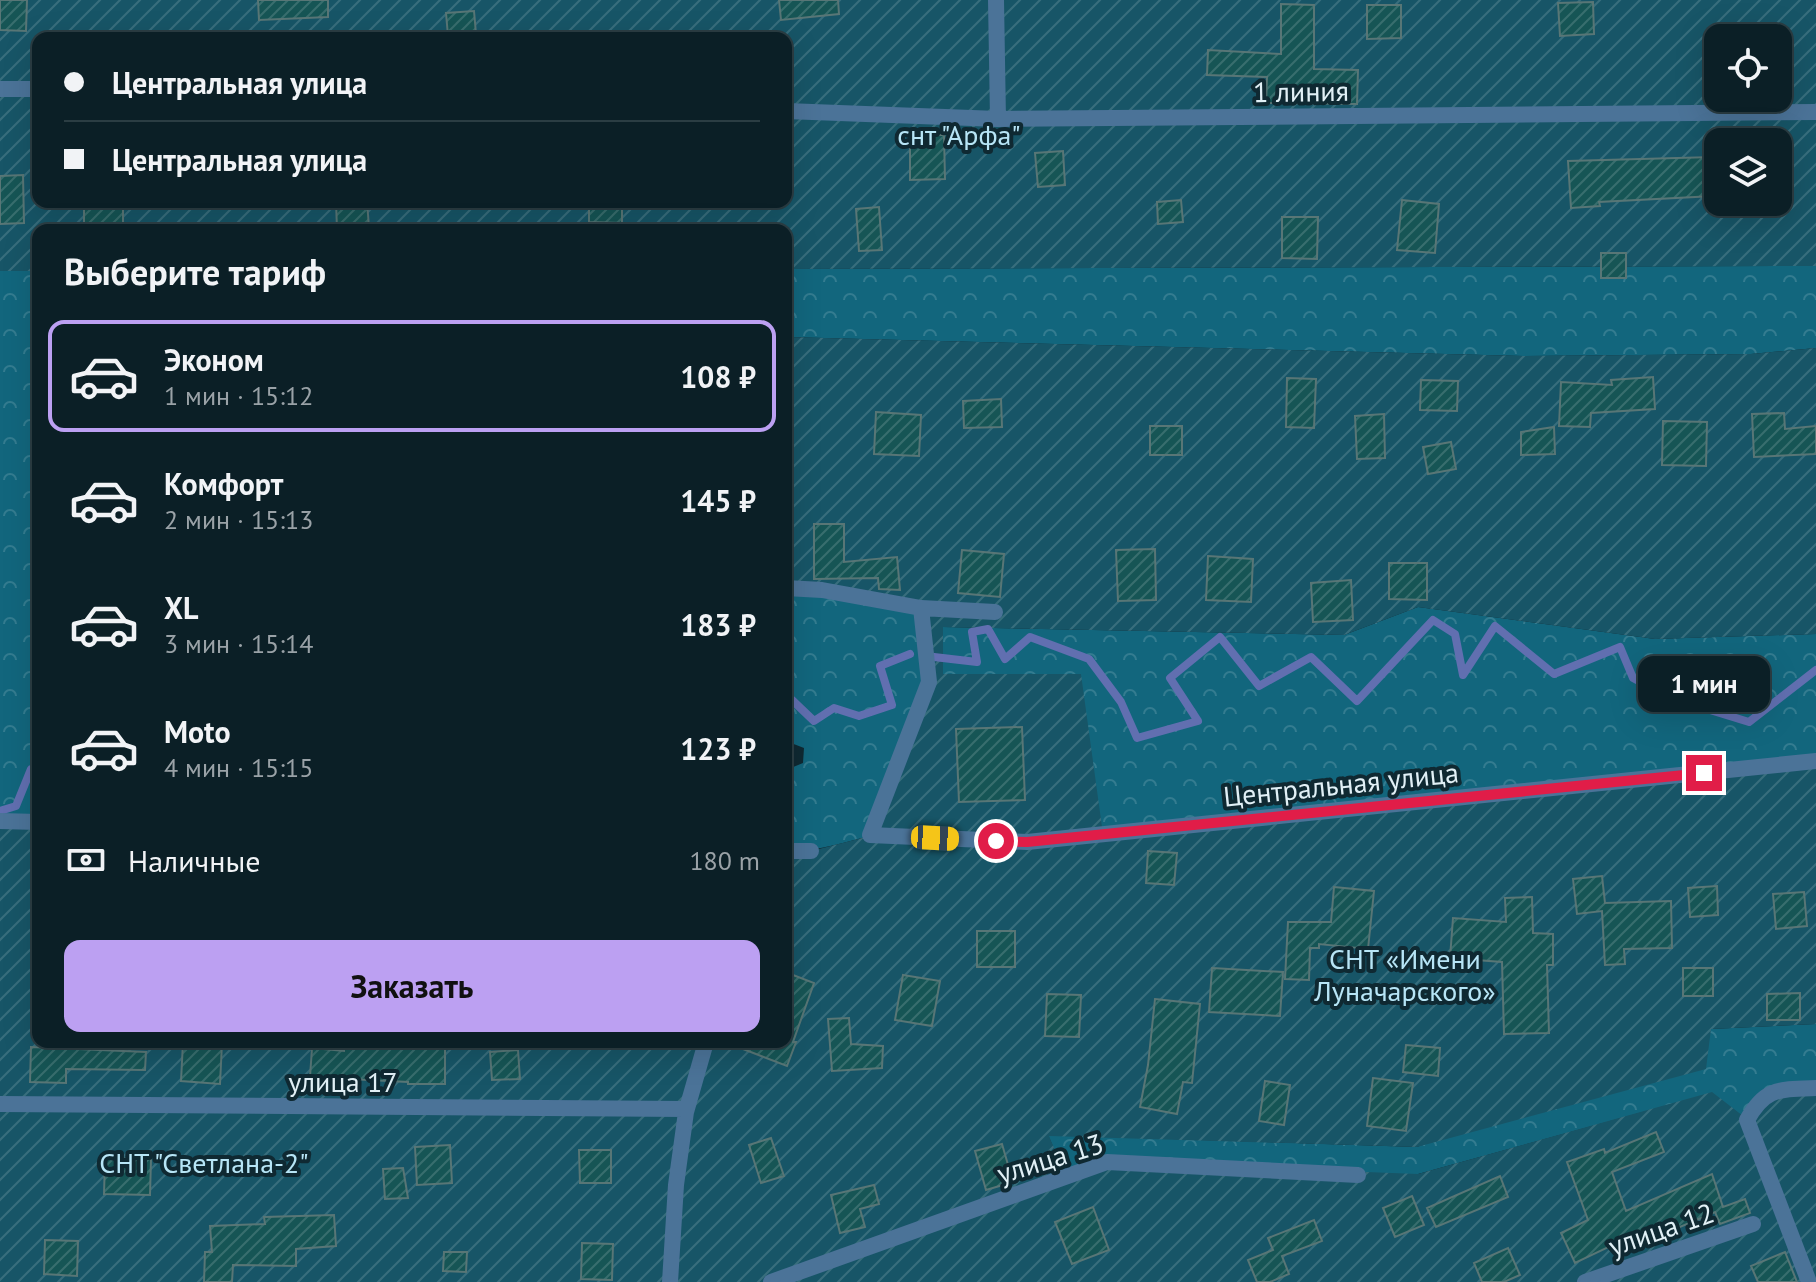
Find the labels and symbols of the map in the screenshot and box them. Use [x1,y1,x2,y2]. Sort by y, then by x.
street label: 1 линия [1253,72,1349,110]
park label: снт "Арфа" [897,116,1021,153]
callout: 1 мин [1638,657,1770,713]
street label: Центральная улица [1222,753,1460,815]
route end [1686,755,1722,791]
route start [978,823,1014,859]
car [910,825,960,851]
park label: СНТ «Имени Луначарского» [1313,940,1496,1009]
street label: улица 17 [288,1063,398,1100]
street label: улица 13 [992,1124,1108,1192]
park label: СНТ "Светлана-2" [99,1144,309,1181]
street label: улица 12 [1603,1194,1719,1264]

